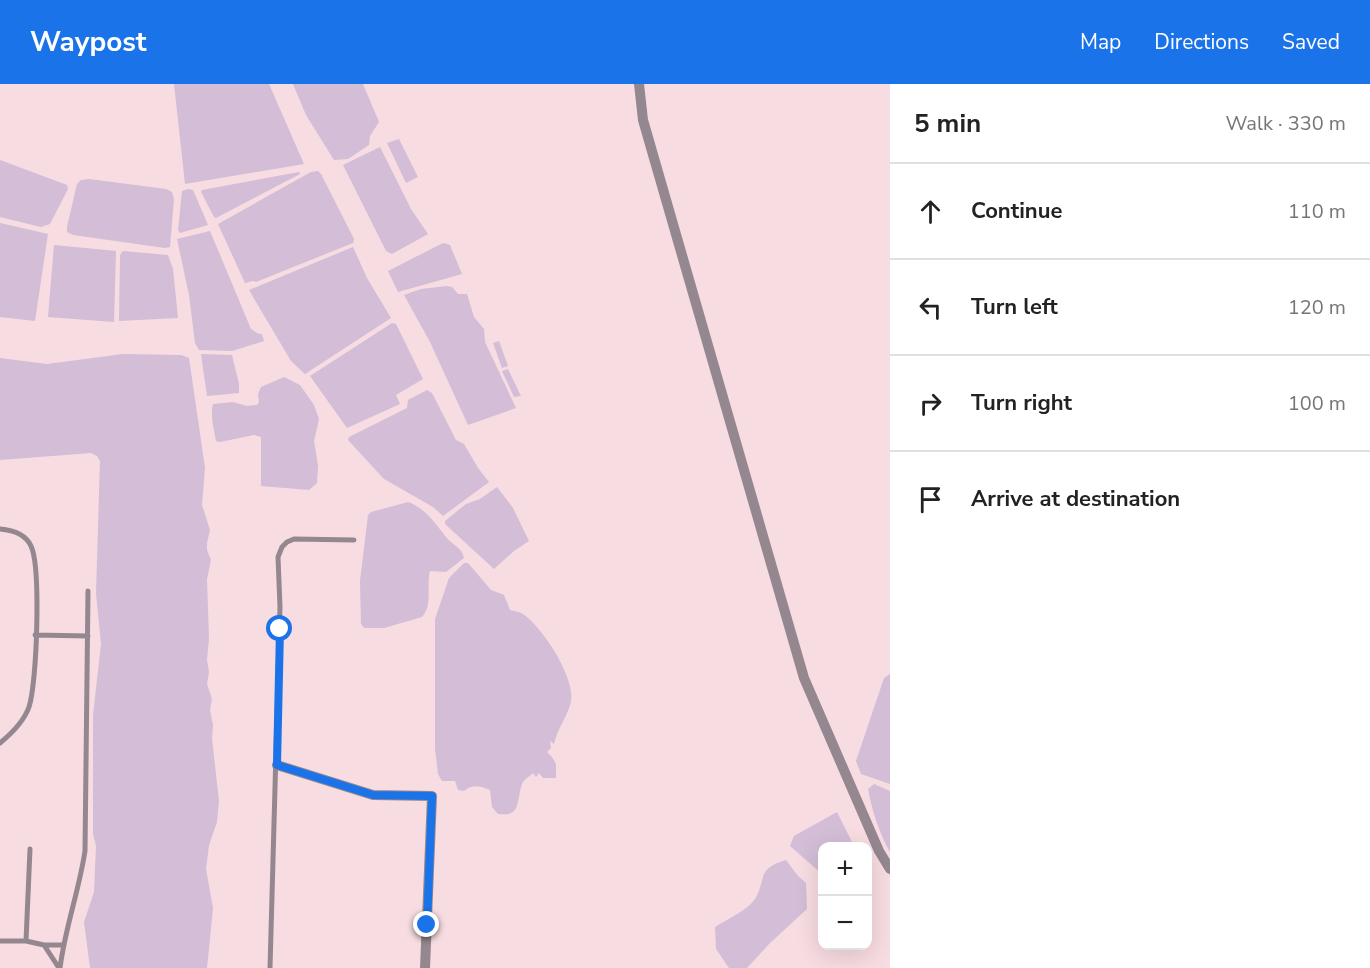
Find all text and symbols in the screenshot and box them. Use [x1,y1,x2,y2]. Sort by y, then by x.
text: Waypost [30,23,147,61]
text: Map [1080,28,1121,56]
text: Directions [1154,28,1249,56]
text: Saved [1282,28,1340,56]
text: 5 min [914,106,981,141]
text: Walk · 330 m [1226,110,1346,137]
icon: ahead [914,195,947,228]
text: Continue [971,196,1062,226]
text: 110 m [1288,198,1346,225]
icon: left [914,291,947,324]
text: Turn left [971,292,1058,322]
text: 120 m [1288,294,1346,321]
icon: right [914,387,947,420]
text: Turn right [971,388,1072,418]
text: 100 m [1288,390,1346,417]
icon: arrive [914,483,947,516]
text: Arrive at destination [971,484,1180,514]
route start [266,615,292,641]
map controls [818,842,872,950]
button: + [818,842,872,896]
button: − [818,896,872,950]
route end [413,911,439,937]

